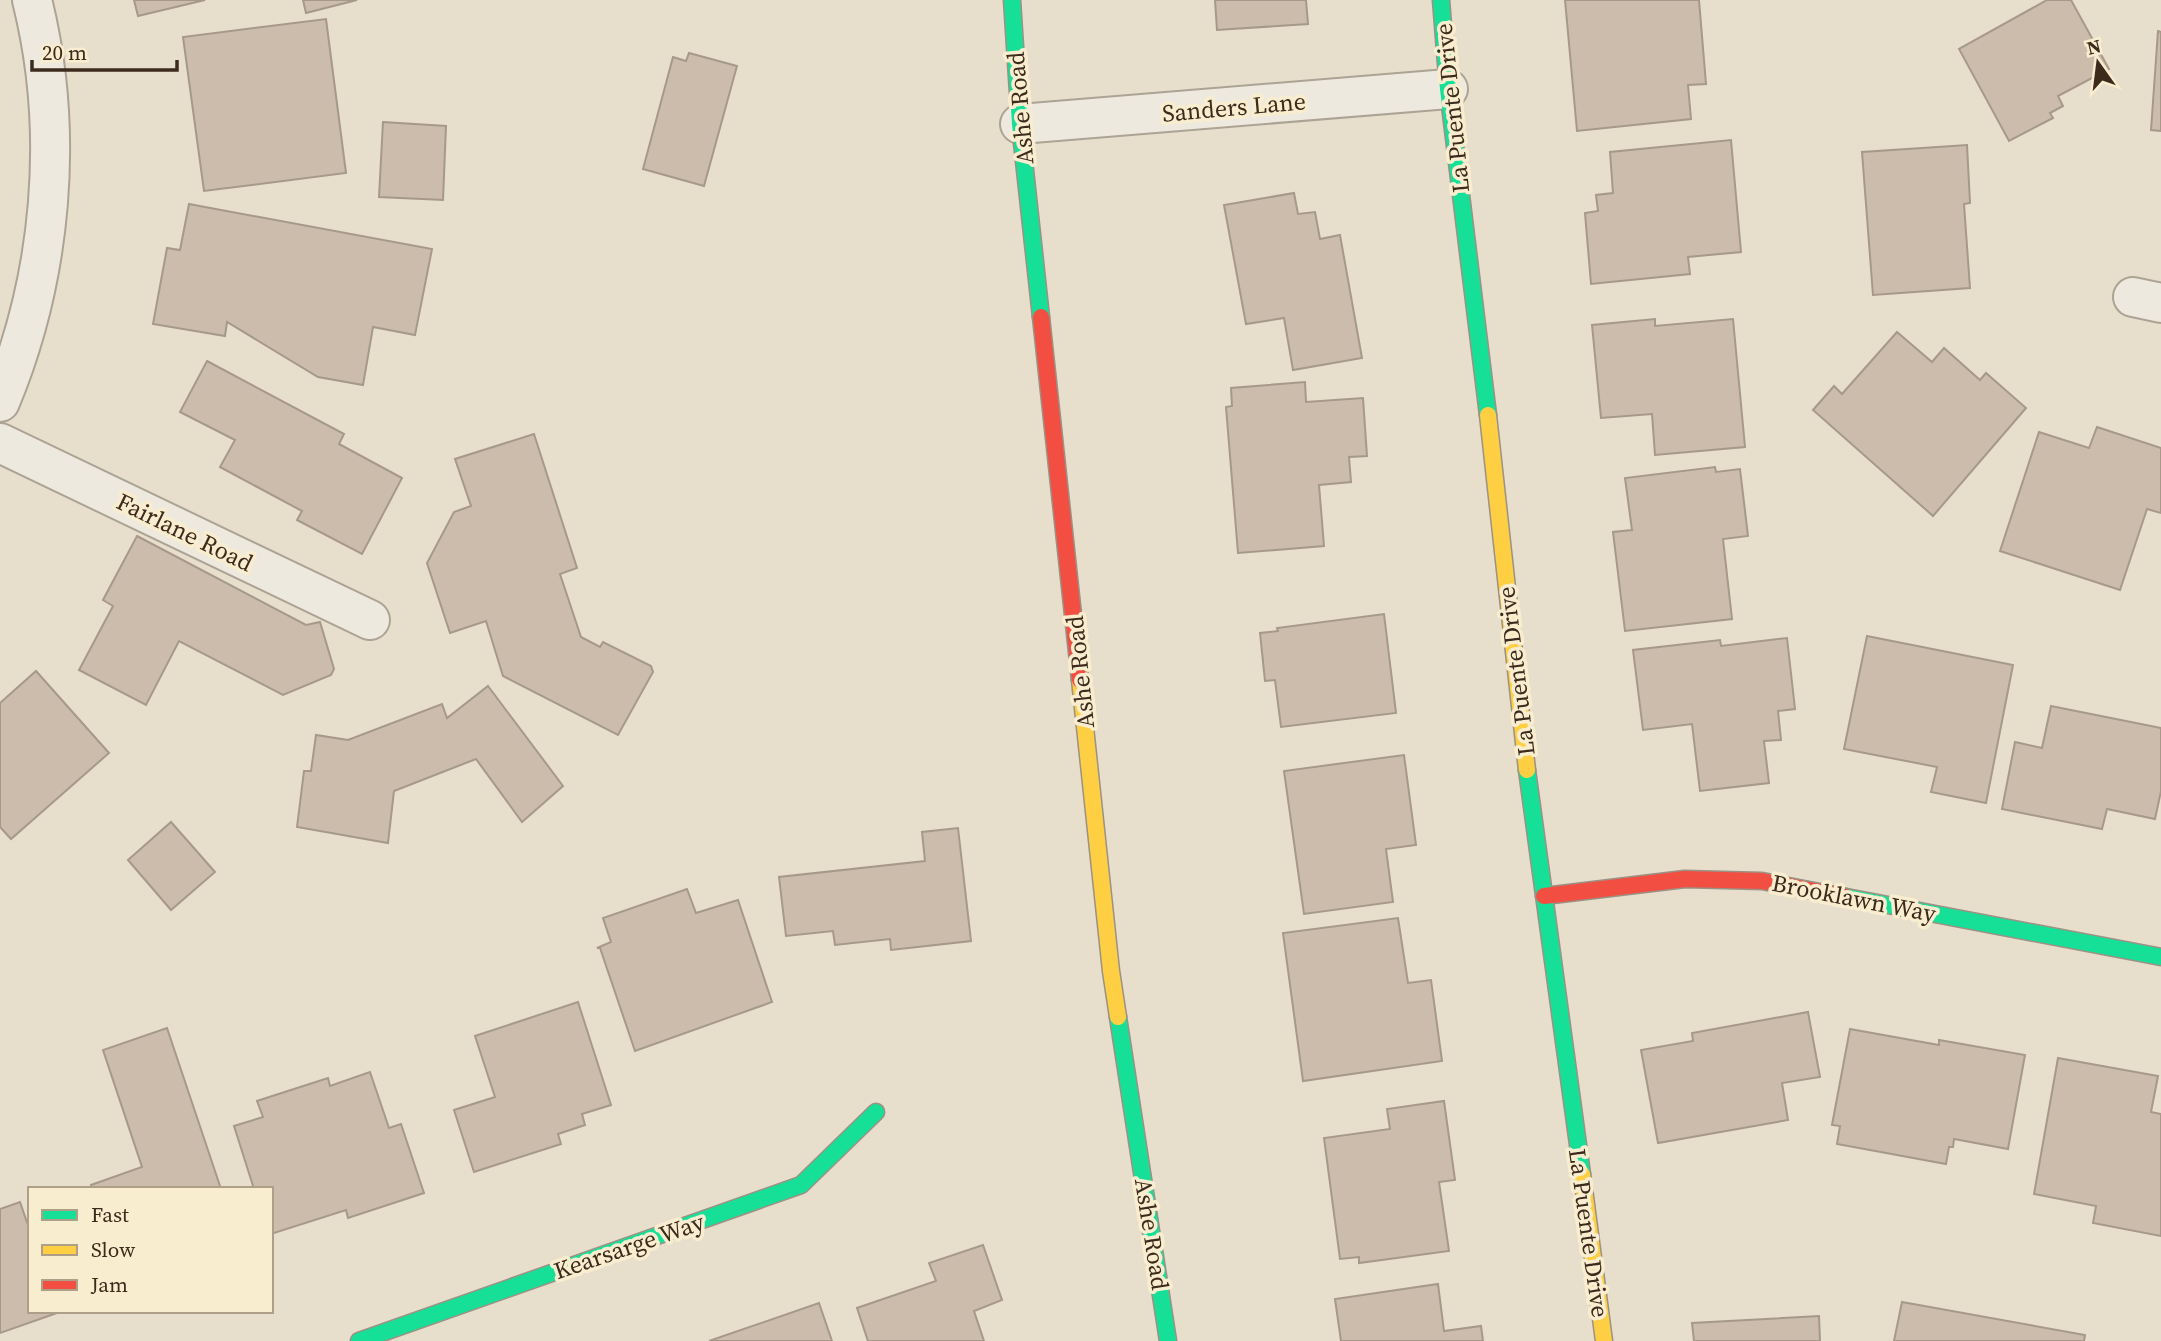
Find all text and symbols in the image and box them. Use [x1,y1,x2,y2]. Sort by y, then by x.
street label: La Puente Drive [1427,22,1477,194]
scale bar [32,28,177,72]
north arrow [2063,28,2133,98]
text: N [2084,32,2104,61]
text: 20 m [42,38,87,67]
street label: Ashe Road [999,50,1041,166]
street label: Sanders Lane [1161,84,1307,130]
street label: Fairlane Road [111,485,259,579]
street label: La Puente Drive [1489,585,1543,757]
street label: Ashe Road [1058,614,1102,730]
street label: Brooklawn Way [1769,866,1939,930]
street label: La Puente Drive [1561,1146,1617,1320]
street label: Ashe Road [1127,1176,1177,1293]
legend [28,1187,273,1313]
text: Fast [91,1200,129,1229]
street label: Kearsarge Way [549,1205,709,1287]
text: Slow [91,1235,135,1264]
text: Jam [90,1270,128,1299]

